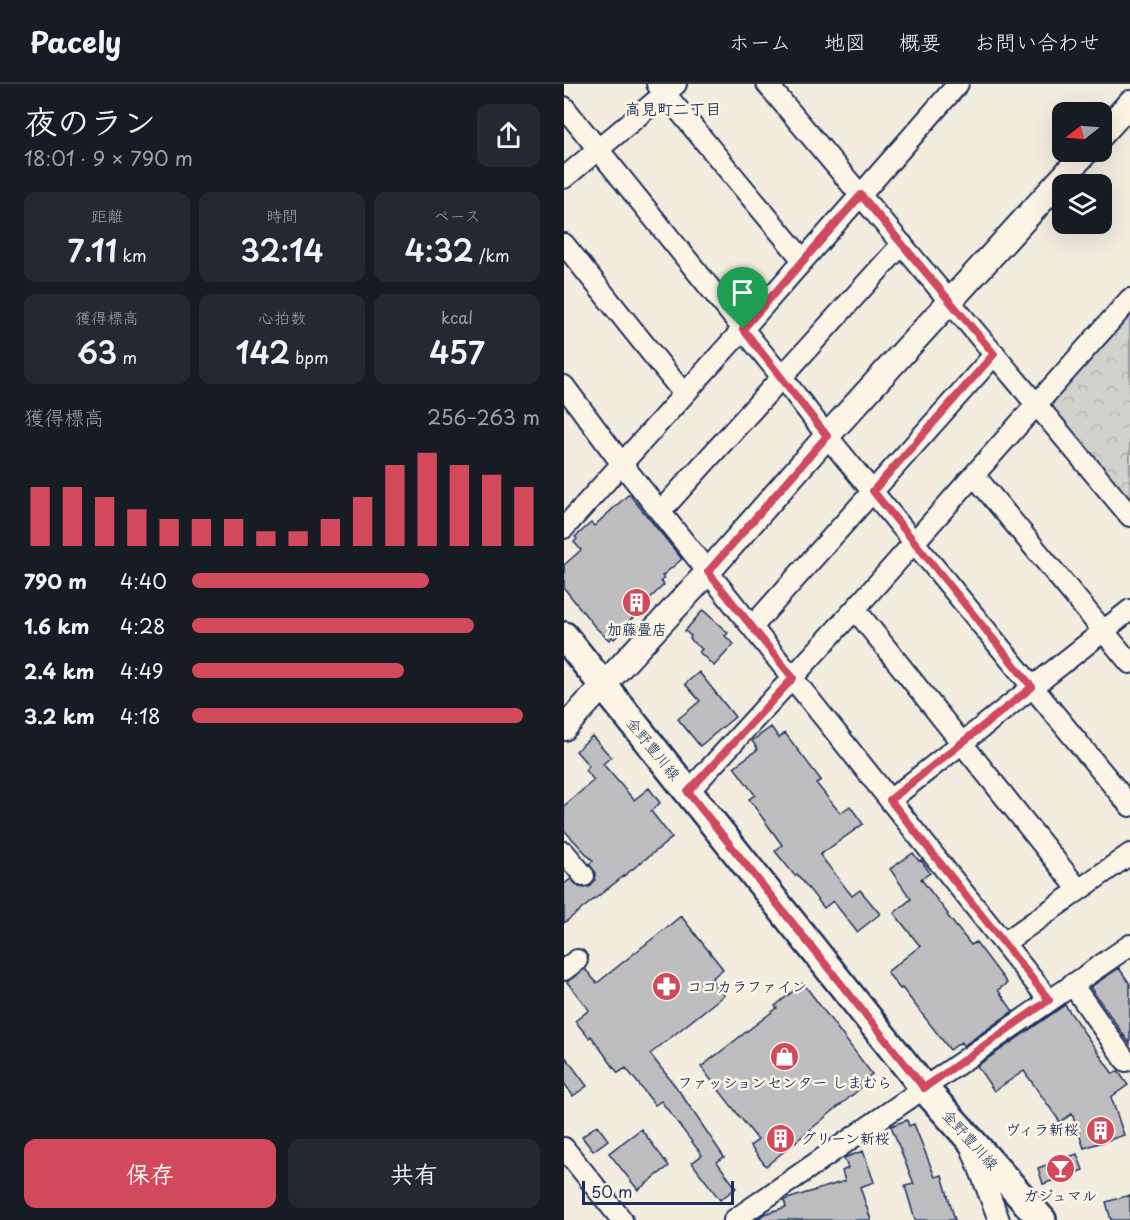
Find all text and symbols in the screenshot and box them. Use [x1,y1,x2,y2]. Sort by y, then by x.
text: Pacely [30,20,121,63]
text: ホーム [729,25,791,57]
text: 地図 [824,25,866,57]
text: 概要 [899,25,941,57]
text: お問い合わせ [974,25,1100,57]
text: 夜のラン [24,95,156,145]
district label: 高見町二丁目 [625,96,721,120]
north arrow [1052,102,1112,162]
map controls [1052,102,1112,234]
button: share [477,104,540,167]
text: 18:01 · 9 × 790 m [24,143,193,173]
button: layers [1052,174,1112,234]
text: 距離 [91,203,123,227]
text: 時間 [266,203,298,227]
text: ペース [433,203,481,227]
text: 7.11 [67,227,117,272]
text: 32:14 [240,227,324,272]
text: 4:32 [404,227,474,272]
text: km [117,243,147,267]
text: /km [474,243,510,267]
pin [717,267,768,329]
icon: arrive [726,276,759,309]
text: 獲得標高 [75,305,139,329]
text: 心拍数 [258,305,306,329]
text: kcal [441,305,473,329]
text: 63 [77,329,117,374]
text: 142 [236,329,290,374]
text: 457 [429,329,485,374]
text: m [117,345,137,369]
text: bpm [290,345,328,369]
text: 獲得標高 [24,402,104,432]
text: 256–263 m [427,402,540,432]
text: 790 m [24,566,87,596]
text: 4:40 [120,566,167,596]
building icon: 加藤畳店 [621,587,653,619]
text: 1.6 km [24,611,89,641]
text: 4:28 [120,611,166,641]
place label: 加藤畳店 [607,617,667,640]
text: 2.4 km [24,656,94,686]
text: 4:49 [120,656,163,686]
text: 3.2 km [24,701,95,731]
text: 4:18 [120,701,160,731]
street label: 金野豊川線 [622,712,687,784]
pharmacy icon: ココカラファイン [650,971,682,1003]
place label: ココカラファイン [687,974,807,997]
shop icon: ファッションセンター しまむら [769,1040,801,1072]
place label: ファッションセンター しまむら [678,1070,892,1093]
street label: 金野豊川線 [937,1103,1005,1175]
building icon: ヴィラ新桜 [1084,1114,1116,1146]
place label: ヴィラ新桜 [1005,1117,1079,1140]
building icon: グリーン新桜 [764,1123,796,1155]
place label: グリーン新桜 [801,1126,890,1149]
button: 保存 [24,1139,276,1208]
button: 共有 [288,1139,540,1208]
bar icon: ガジュマル [1044,1153,1076,1185]
scale bar [582,1178,734,1206]
text: 50 m [591,1179,632,1203]
place label: ガジュマル [1023,1183,1097,1206]

